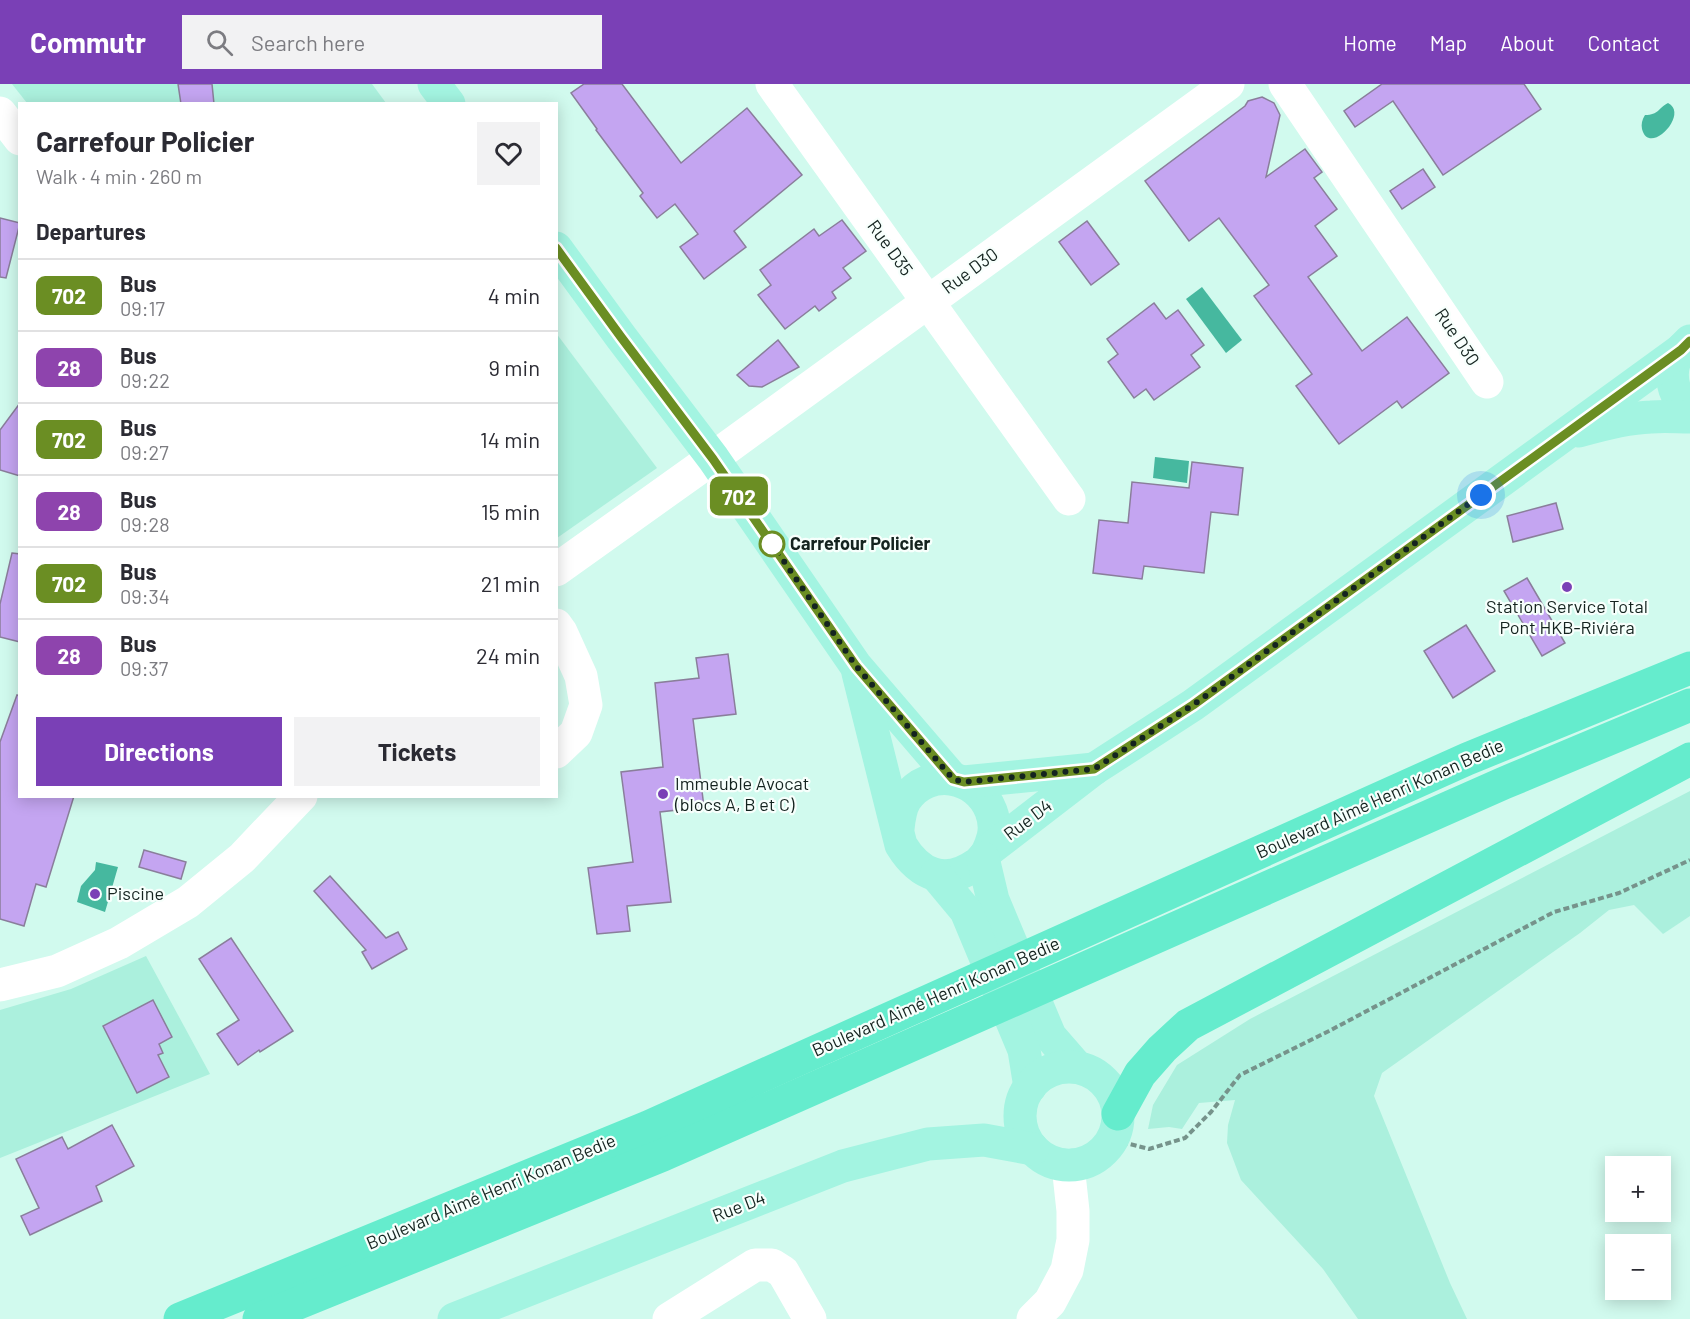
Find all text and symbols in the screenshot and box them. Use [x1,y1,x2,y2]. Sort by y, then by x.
search box [182,15,602,69]
text: Commutr [30,25,146,59]
icon: search [203,26,236,59]
text: Search here [251,29,365,55]
text: Home [1343,30,1397,55]
text: Map [1430,30,1467,55]
text: About [1500,30,1555,55]
text: Contact [1588,30,1660,55]
button: heart [477,122,540,185]
text: Carrefour Policier [36,124,255,158]
text: Walk · 4 min · 260 m [36,164,202,188]
street label: Rue D35 [863,215,918,280]
text: Departures [36,218,146,244]
street label: Rue D30 [937,242,1002,298]
text: Bus [120,270,157,296]
text: 4 min [488,282,540,308]
text: 702 [52,283,86,308]
text: 09:17 [120,296,165,320]
street label: Rue D30 [1431,304,1485,369]
text: Bus [120,342,157,368]
text: 9 min [488,354,540,380]
text: 28 [57,355,81,380]
text: 09:22 [120,368,170,392]
text: Bus [120,414,157,440]
text: 14 min [480,426,540,452]
text: 702 [52,427,86,452]
text: 09:27 [120,440,169,464]
line badge: 702 [704,476,774,516]
your location [1466,480,1496,510]
text: 702 [722,484,756,509]
text: Bus [120,486,157,512]
text: 15 min [481,498,540,524]
text: 28 [57,499,81,524]
text: 09:28 [120,512,170,536]
marker: Carrefour Policier [759,531,785,557]
place label: Carrefour Policier [790,532,931,554]
text: Bus [120,558,157,584]
text: 21 min [481,570,540,596]
text: 702 [52,571,86,596]
marker: Station Service Total Pont HKB-Riviéra [1560,580,1574,594]
text: 09:34 [120,584,170,608]
place label: Station Service Total Pont HKB-Riviéra [1486,595,1648,638]
text: Bus [120,630,157,656]
text: 24 min [476,642,540,668]
text: 28 [57,643,81,668]
text: 09:37 [120,656,168,680]
button: Directions [36,717,282,786]
button: Tickets [294,717,540,786]
street label: Boulevard Aimé Henri Konan Bedie [1252,733,1507,863]
place label: Immeuble Avocat (blocs A, B et C) [674,772,809,815]
marker: Immeuble Avocat (blocs A, B et C) [656,787,670,801]
street label: Rue D4 [999,794,1056,845]
place label: Piscine [107,882,164,904]
marker: Piscine [88,887,102,901]
street label: Boulevard Aimé Henri Konan Bedie [808,931,1063,1061]
street label: Boulevard Aimé Henri Konan Bedie [363,1128,619,1254]
map controls [1605,1156,1671,1300]
button: + [1605,1156,1671,1222]
street label: Rue D4 [709,1186,768,1226]
button: − [1605,1234,1671,1300]

